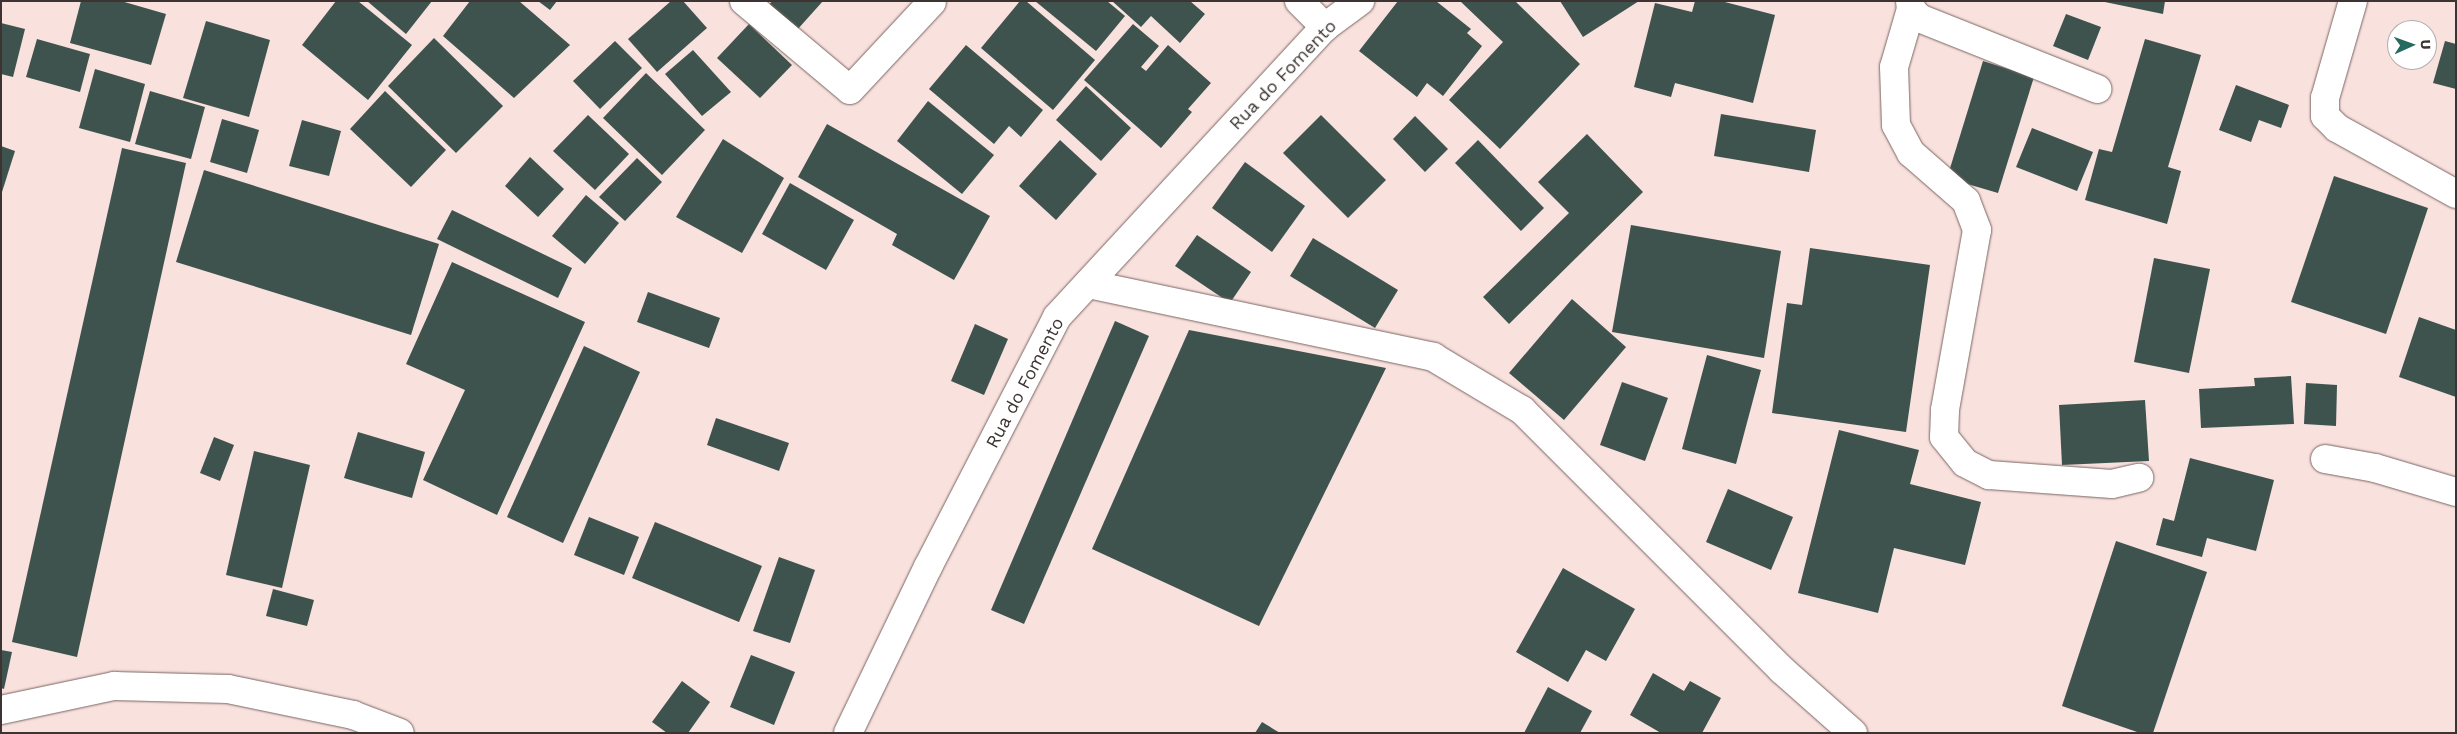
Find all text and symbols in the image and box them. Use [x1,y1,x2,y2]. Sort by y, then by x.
street label: Rua do Fomento [1225,15,1341,135]
north arrow [2387,20,2437,70]
text: U [2418,39,2434,50]
street label: Rua do Fomento [981,314,1069,452]

